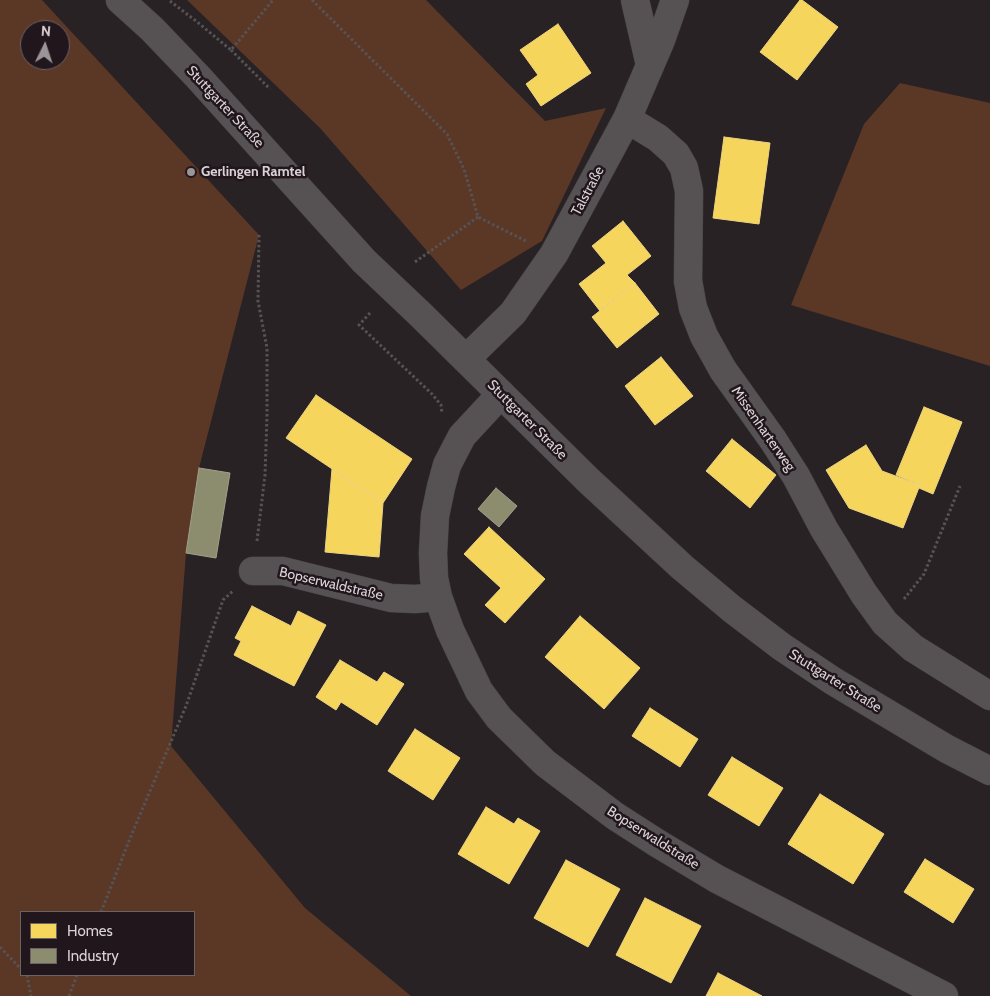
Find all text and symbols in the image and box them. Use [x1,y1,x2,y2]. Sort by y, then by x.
north arrow [20,20,70,70]
text: N [40,22,52,40]
street label: Stuttgarter Straße [183,63,267,151]
street label: Talstraße [568,163,608,219]
place label: Gerlingen Ramtel [201,164,305,180]
marker: Gerlingen Ramtel [185,166,197,178]
street label: Stuttgarter Straße [484,377,570,463]
street label: Missenharterweg [727,383,799,475]
street label: Bopserwaldstraße [278,564,384,604]
street label: Stuttgarter Straße [786,646,884,716]
street label: Bopserwaldstraße [604,803,702,873]
legend [20,911,195,976]
text: Homes [67,922,113,940]
text: Industry [67,947,119,965]

